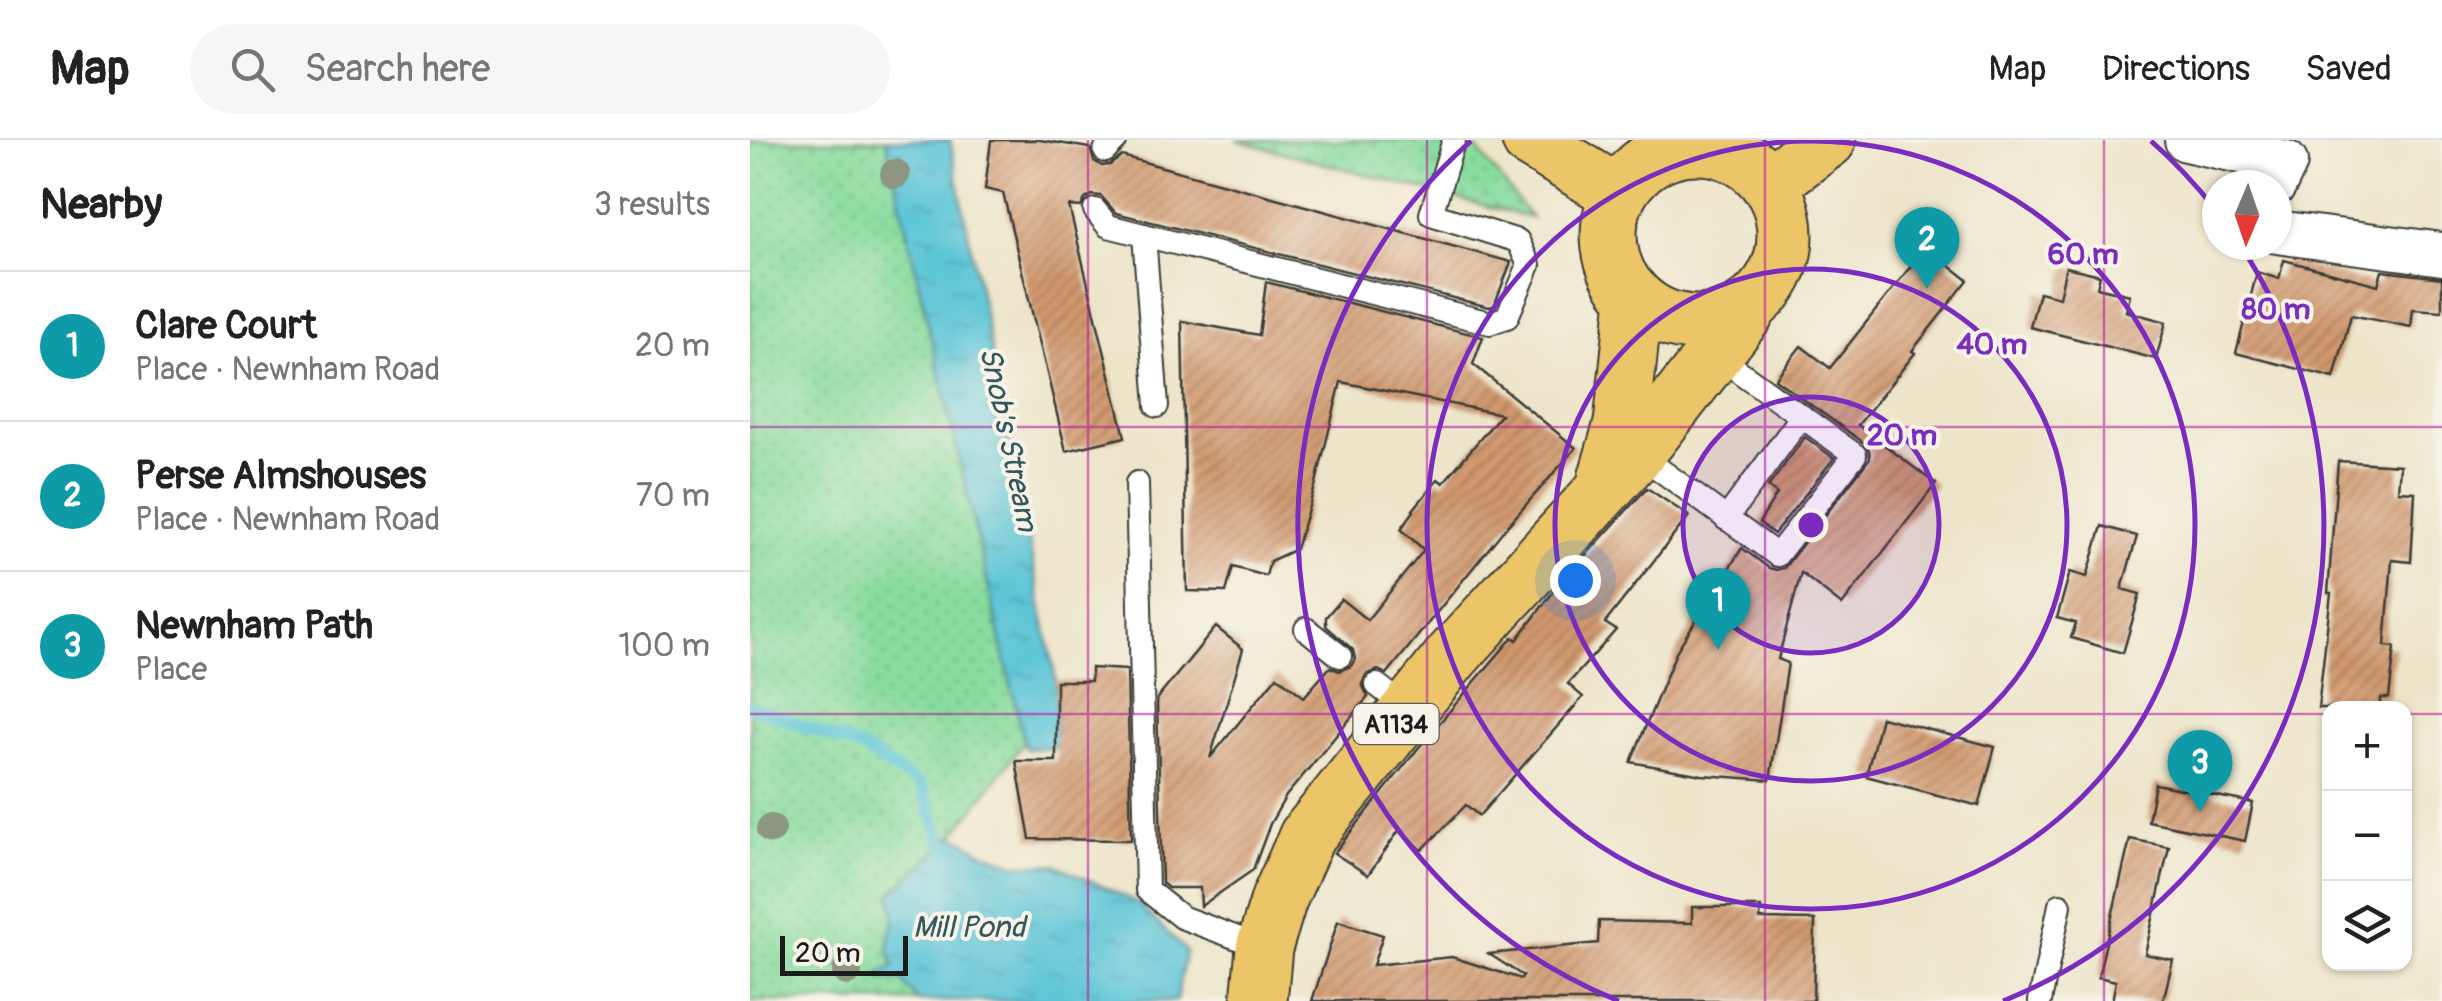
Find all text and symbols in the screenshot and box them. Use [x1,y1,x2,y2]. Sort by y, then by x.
search box [190,24,890,114]
text: Map [50,39,130,99]
icon: search [225,42,280,97]
text: Search here [305,45,490,93]
text: Map [1989,47,2047,91]
text: Directions [2102,47,2250,91]
text: Saved [2305,47,2392,91]
north arrow [2202,170,2292,260]
text: Nearby [40,179,162,231]
text: 3 results [594,185,710,225]
pin: 2 [1894,206,1960,289]
text: 60 m [2047,236,2119,273]
text: 80 m [2242,291,2310,328]
text: Clare Court [135,302,317,350]
text: 1 [66,326,79,366]
text: 20 m [635,326,710,366]
text: 40 m [1956,326,2028,363]
water label: Snob's Stream [971,344,1047,537]
text: Place · Newnham Road [135,350,440,390]
text: 20 m [1867,417,1937,454]
text: Perse Almshouses [135,452,426,500]
text: 2 [64,476,81,516]
text: 70 m [636,476,710,516]
text: Place · Newnham Road [135,500,440,540]
centre of rings [1793,507,1829,543]
your location [1550,555,1601,606]
pin: 1 [1686,568,1750,650]
text: Newnham Path [135,602,373,650]
text: 3 [64,626,81,666]
text: 100 m [618,626,710,666]
text: Place [135,650,207,690]
map controls [2322,701,2412,971]
button: + [2322,701,2412,791]
road number: A1134 [1354,704,1438,744]
pin: 3 [2168,730,2232,812]
button: − [2322,791,2412,881]
button: layers [2322,881,2412,971]
water label: Mill Pond [913,909,1028,946]
scale bar [780,931,908,976]
text: 20 m [795,936,861,971]

